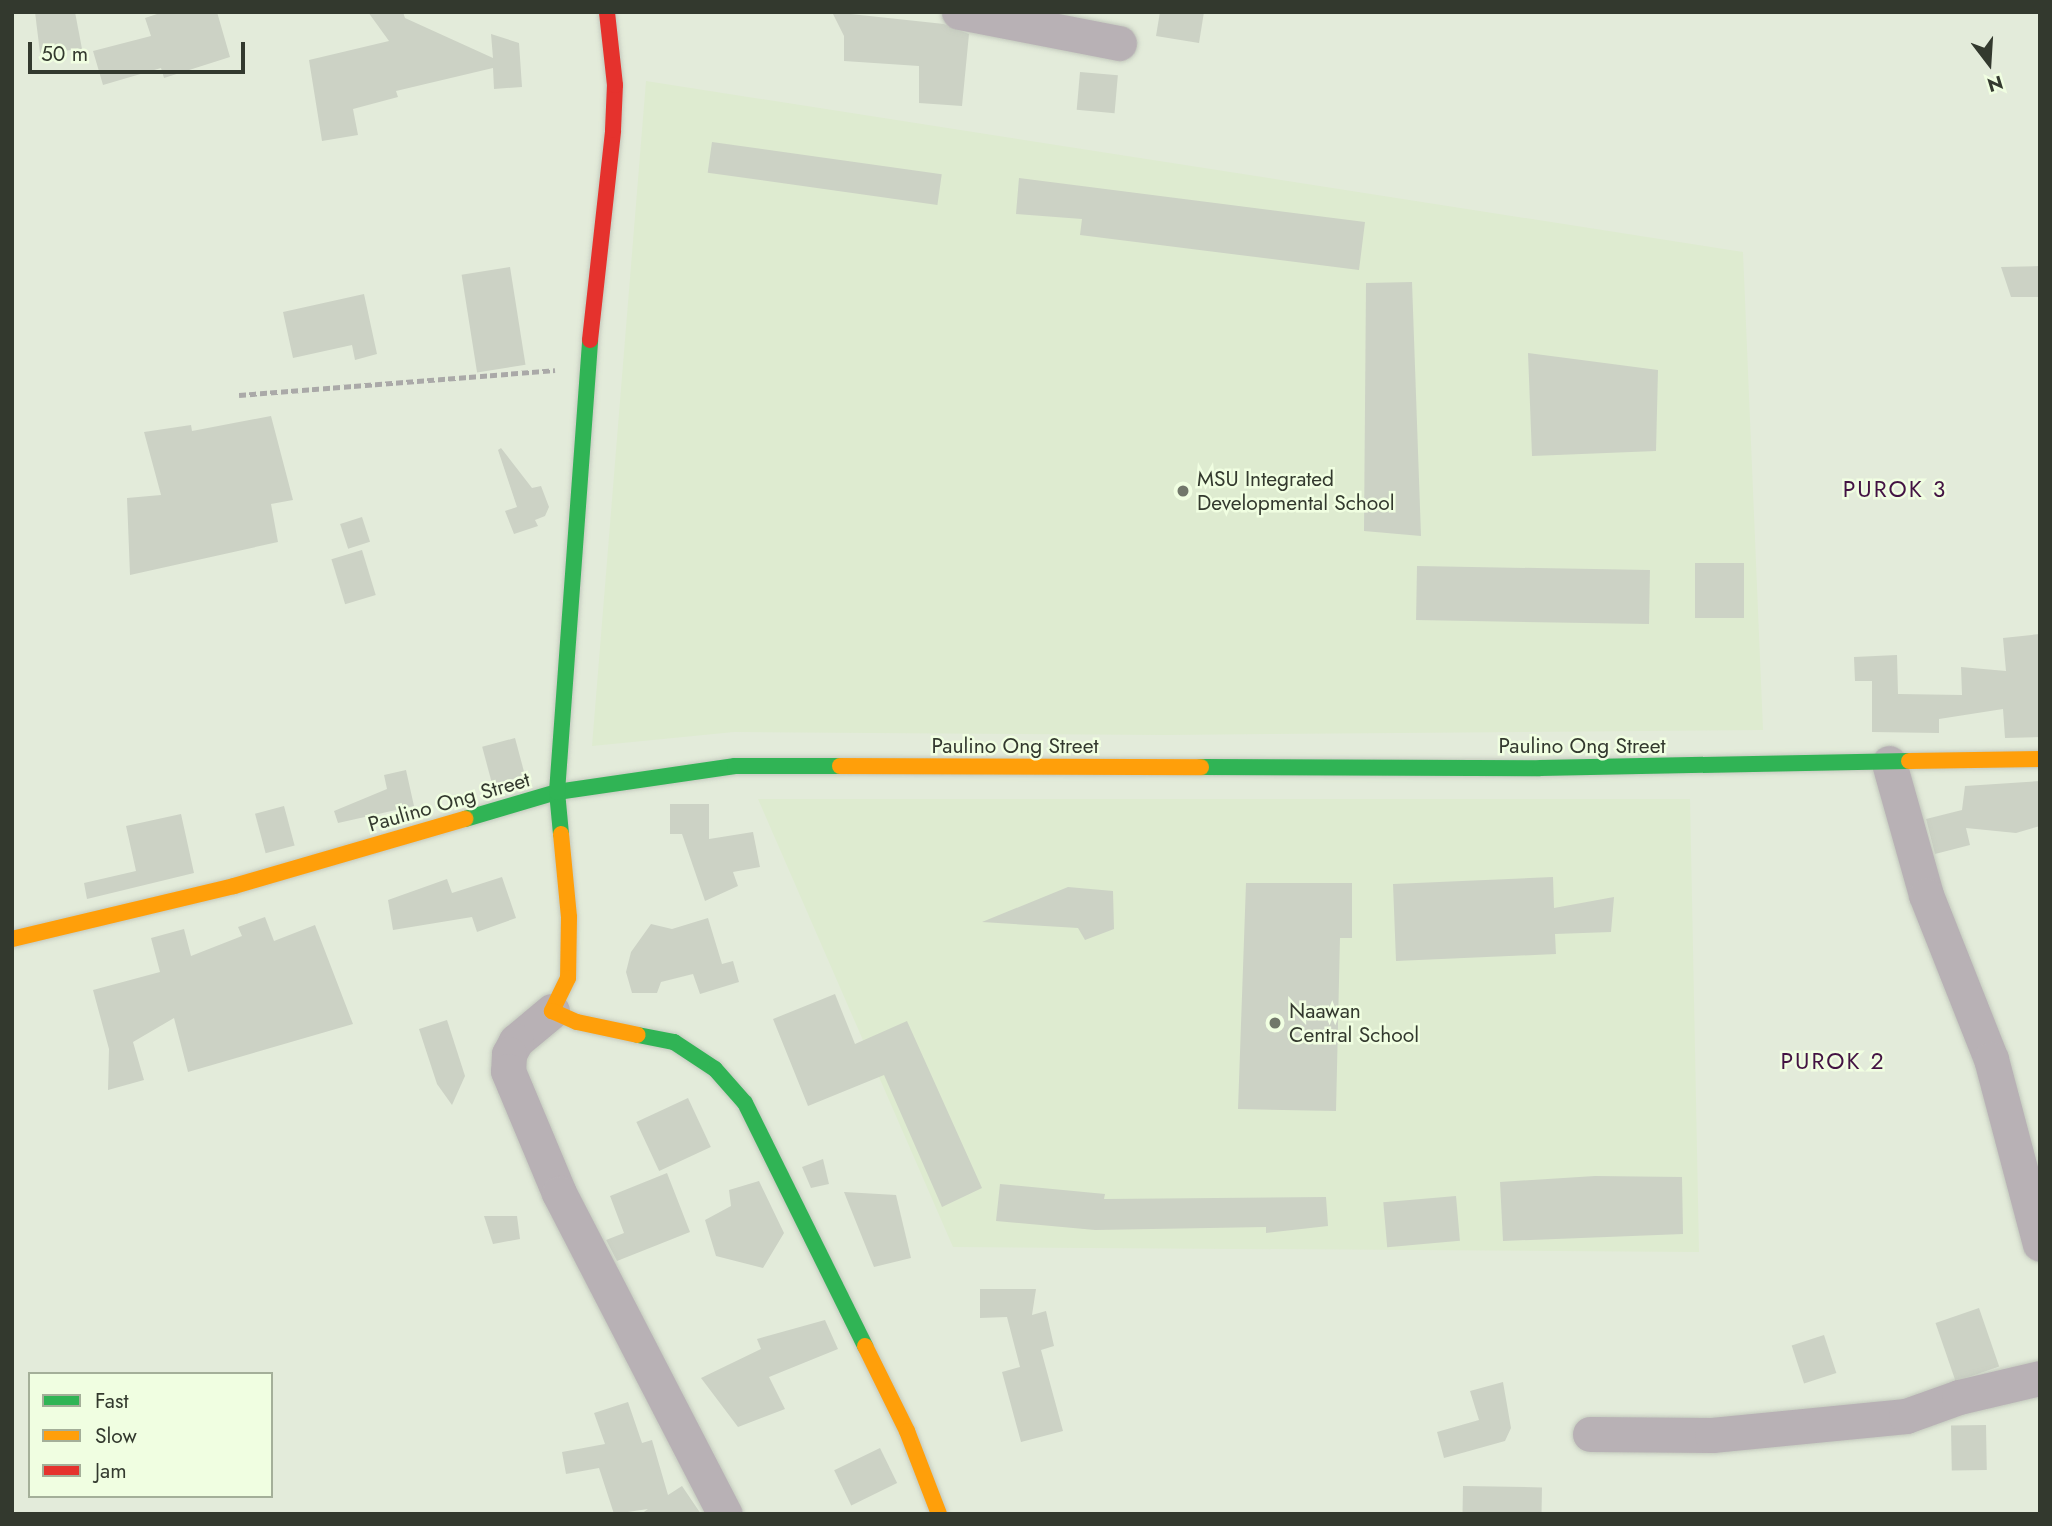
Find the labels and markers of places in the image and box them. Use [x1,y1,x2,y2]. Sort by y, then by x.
place label: MSU Integrated Developmental School [1197,466,1395,516]
marker: MSU Integrated Developmental School [1175,483,1191,499]
place label: Naawan Central School [1289,998,1419,1048]
marker: Naawan Central School [1267,1015,1283,1031]

